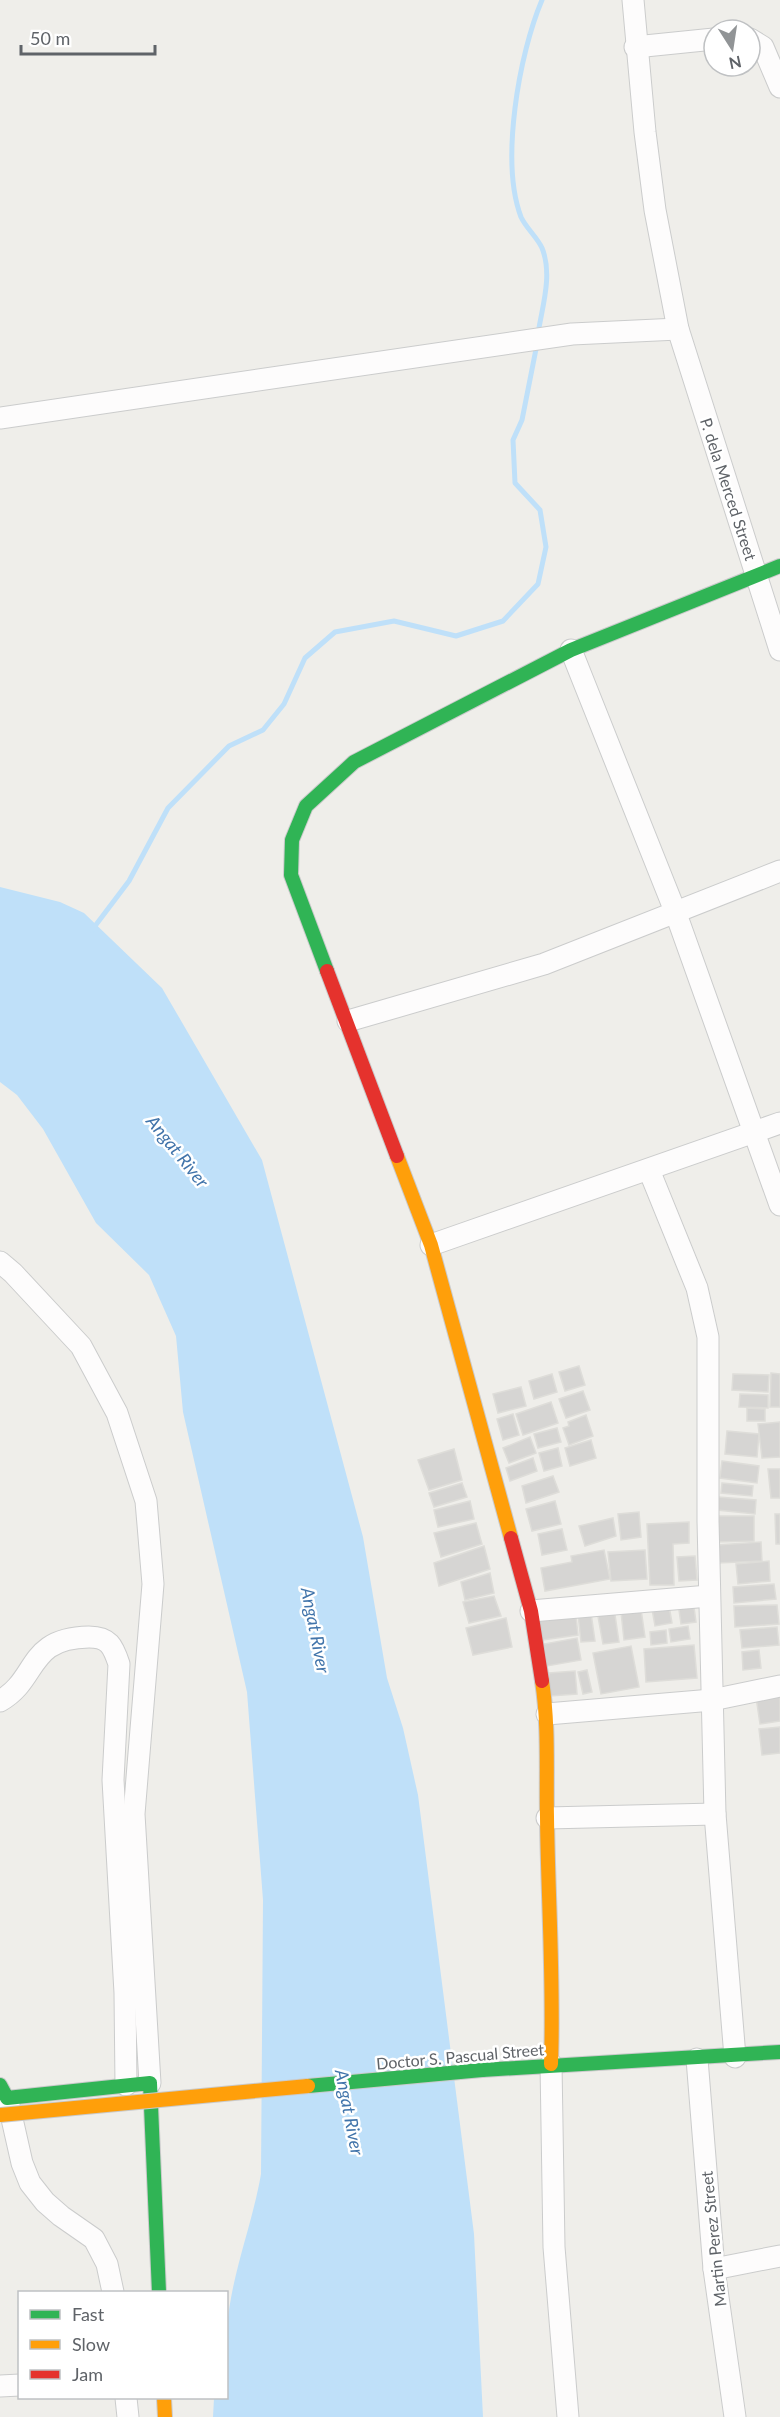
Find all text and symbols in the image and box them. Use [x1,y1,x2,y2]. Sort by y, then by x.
scale bar [21,18,154,56]
north arrow [702,18,762,78]
text: 50 m [30,27,70,49]
text: N [727,53,743,74]
street label: P. dela Merced Street [697,415,761,563]
water label: Angat River [142,1110,214,1192]
water label: Angat River [297,1584,335,1676]
street label: Doctor S. Pascual Street [375,2039,545,2073]
water label: Angat River [331,2066,369,2158]
street label: Martin Perez Street [696,2170,730,2308]
legend [18,2291,228,2399]
text: Fast [72,2303,105,2325]
text: Slow [72,2333,110,2355]
text: Jam [72,2363,103,2385]

